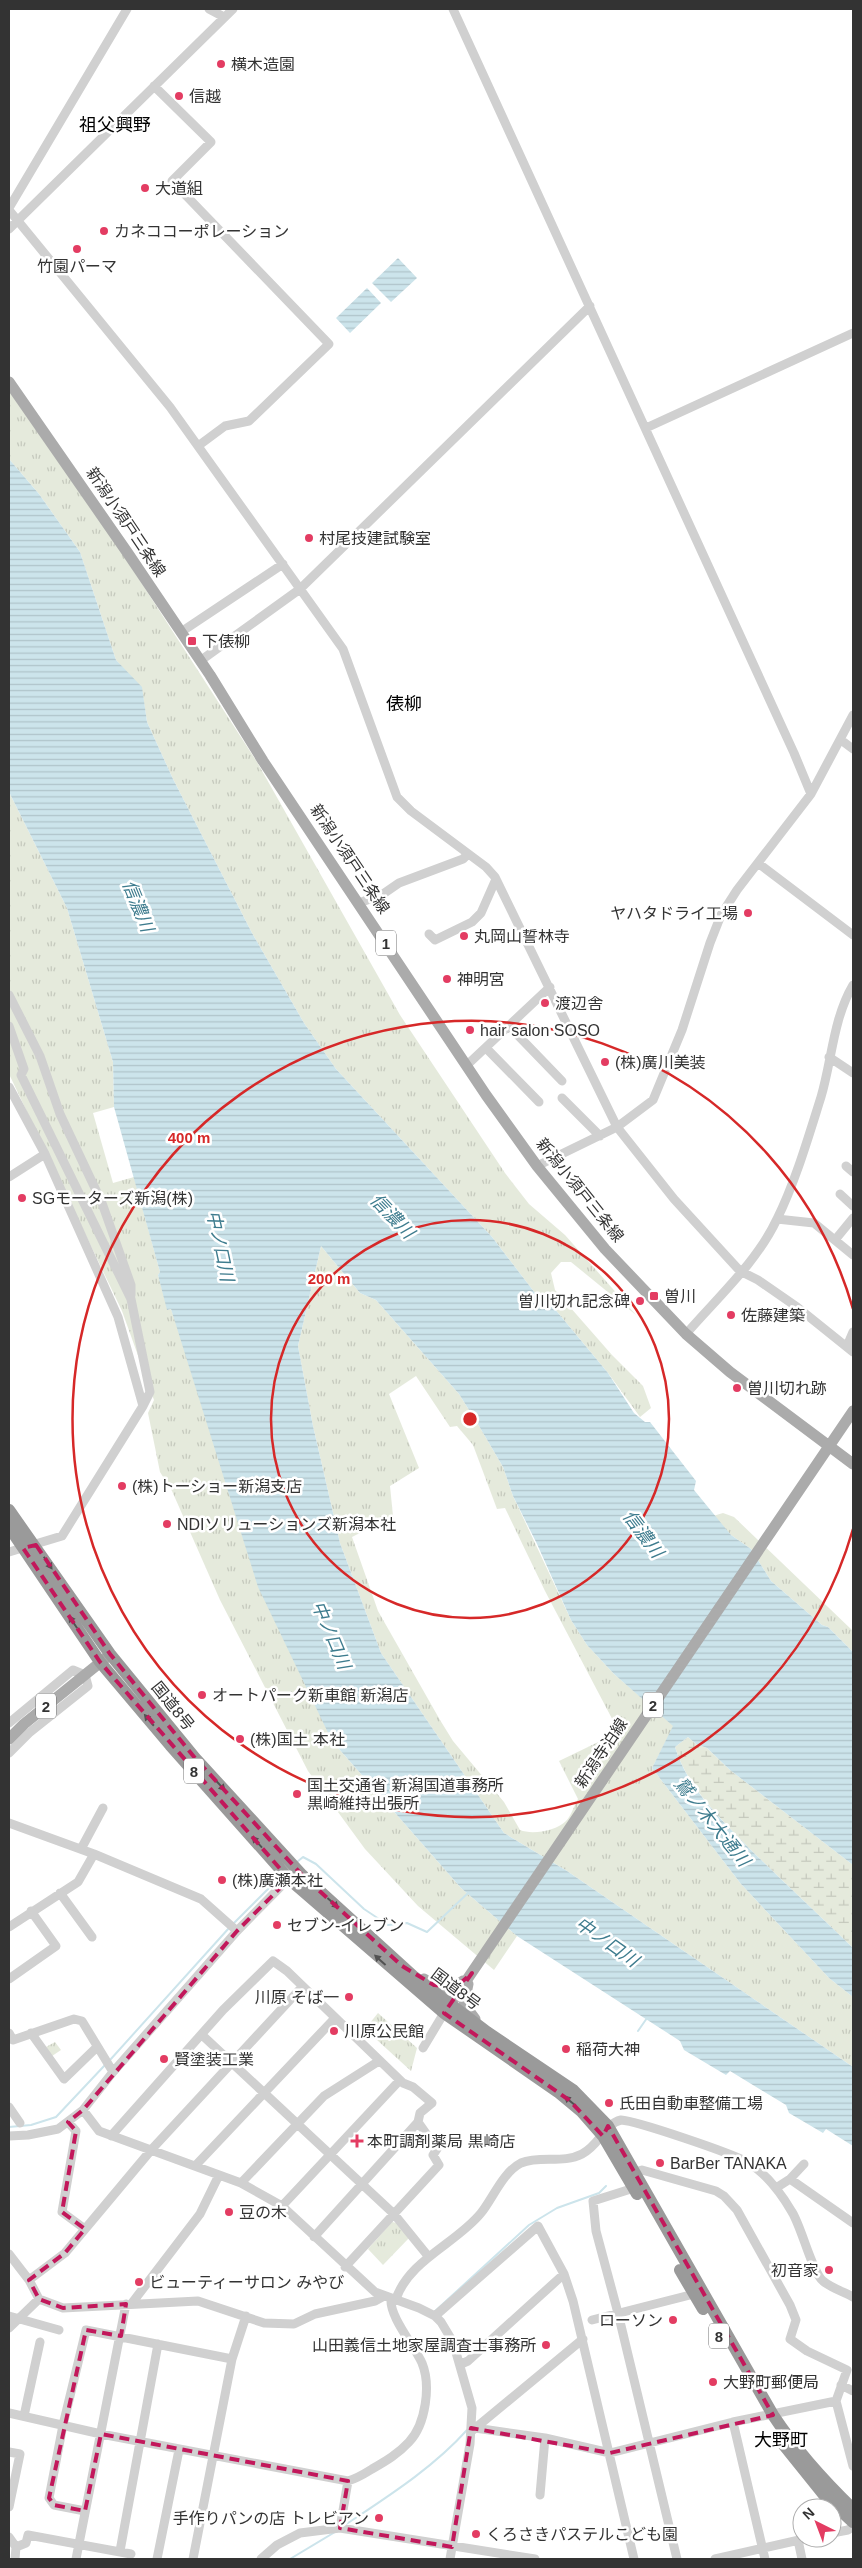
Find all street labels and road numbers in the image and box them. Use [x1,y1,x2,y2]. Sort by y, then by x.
street label: 新潟小須戸三条線 [83,464,169,580]
street label: 新潟小須戸三条線 [307,801,393,917]
road number: 1 [376,930,396,956]
street label: 新潟小須戸三条線 [533,1135,627,1245]
street label: 国道8号 [148,1679,198,1733]
road number: 2 [643,1692,663,1718]
road number: 2 [36,1694,56,1718]
street label: 新潟寺泊線 [572,1715,630,1791]
road number: 8 [184,1758,204,1784]
street label: 国道8号 [428,1965,484,2013]
road number: 8 [709,2324,729,2348]

